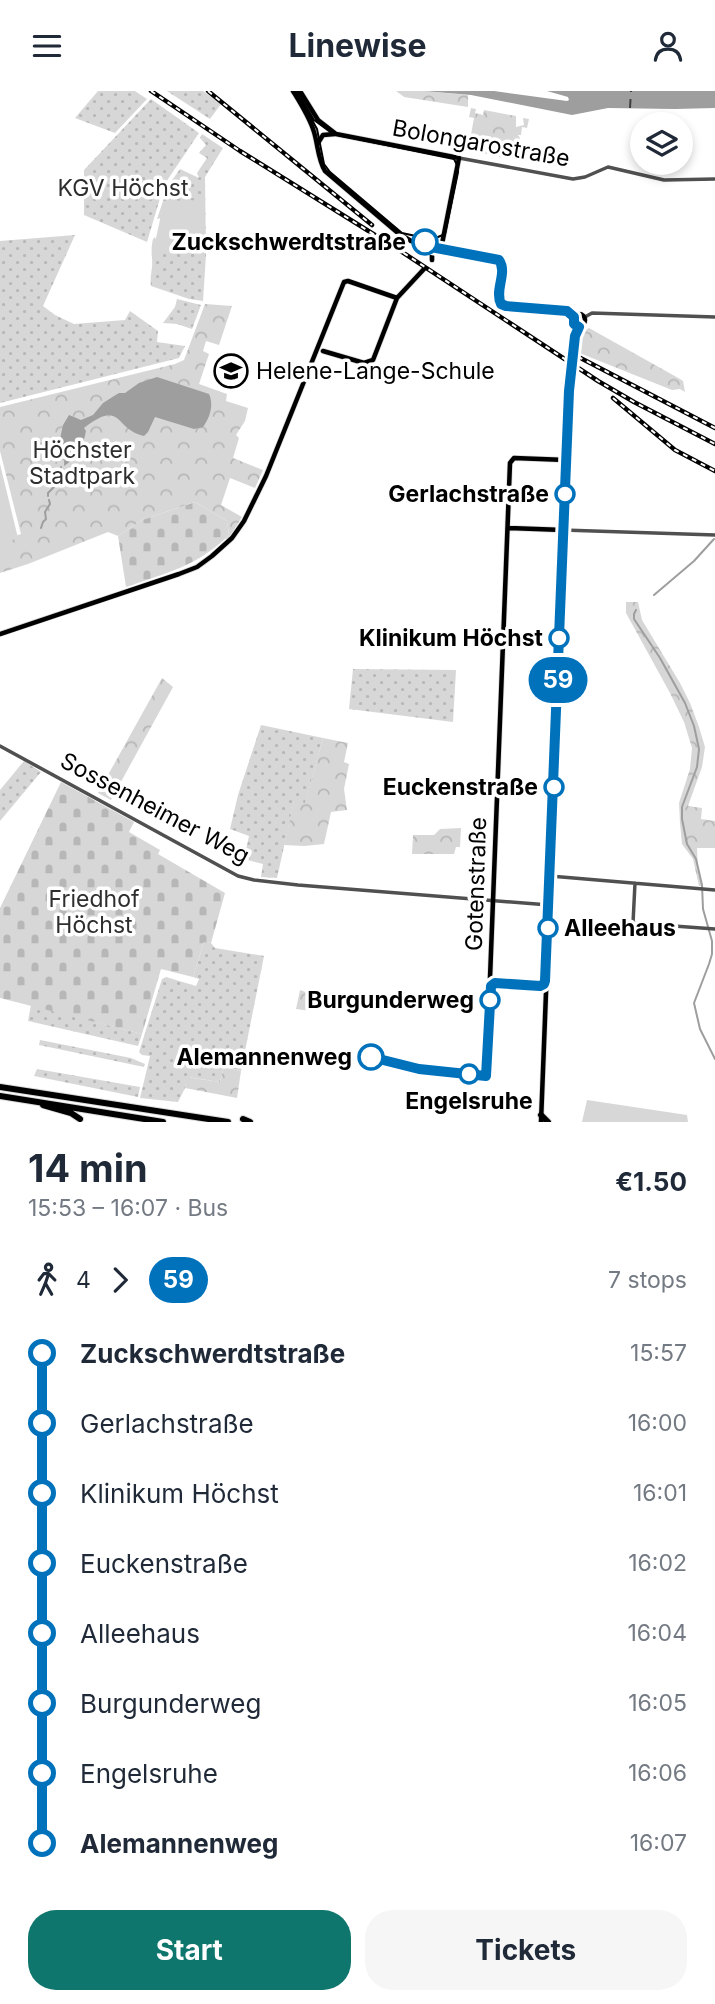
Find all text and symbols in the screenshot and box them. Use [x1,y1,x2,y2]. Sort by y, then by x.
text: Linewise [288,26,427,65]
icon: menu [28,27,66,65]
icon: person [649,27,687,65]
map controls [630,112,693,175]
button: layers [630,112,693,175]
street label: Bolongarostraße [390,114,572,172]
park label: KGV Höchst [58,174,189,202]
place label: Zuckschwerdtstraße [171,228,406,256]
marker: Zuckschwerdtstraße [412,229,438,255]
school or university icon: Helene-Lange-Schule [212,352,250,390]
place label: Helene-Lange-Schule [256,357,495,385]
park label: Höchster Stadtpark [29,436,135,490]
place label: Gerlachstraße [388,480,549,508]
marker: Gerlachstraße [555,484,575,504]
place label: Klinikum Höchst [359,624,544,652]
marker: Klinikum Höchst [549,628,569,648]
line badge: 59 [526,657,590,703]
text: 59 [543,665,573,694]
street label: Sossenheimer Weg [56,746,254,870]
place label: Euckenstraße [383,773,538,801]
marker: Euckenstraße [544,777,564,797]
street label: Gotenstraße [460,817,492,951]
park label: Friedhof Höchst [49,885,140,939]
place label: Alleehaus [564,914,676,942]
marker: Alleehaus [538,918,558,938]
place label: Burgunderweg [307,986,474,1014]
marker: Burgunderweg [480,990,500,1010]
place label: Alemannenweg [176,1043,352,1071]
marker: Alemannenweg [358,1044,384,1070]
marker: Engelsruhe [459,1064,479,1084]
place label: Engelsruhe [405,1087,533,1115]
text: 14 min [28,1145,148,1191]
text: €1.50 [615,1166,687,1197]
text: 15:53 – 16:07 · Bus [28,1194,228,1222]
icon: walk [28,1261,66,1299]
icon: forward [101,1261,139,1299]
text: 59 [163,1265,194,1294]
text: 4 [76,1266,91,1294]
text: 7 stops [608,1266,687,1294]
text: Zuckschwerdtstraße [80,1338,345,1369]
text: 15:57 [630,1339,687,1367]
text: Gerlachstraße [80,1408,254,1439]
text: 16:00 [628,1409,687,1437]
text: Klinikum Höchst [80,1478,279,1509]
text: 16:01 [633,1479,687,1507]
text: Euckenstraße [80,1548,248,1579]
text: 16:02 [628,1549,687,1577]
text: Alleehaus [80,1618,200,1649]
text: 16:04 [627,1619,687,1647]
text: Burgunderweg [80,1688,261,1719]
text: 16:05 [628,1689,687,1717]
text: Engelsruhe [80,1758,218,1789]
text: 16:06 [628,1759,687,1787]
text: Alemannenweg [80,1828,278,1859]
text: 16:07 [630,1829,687,1857]
button: Start [28,1910,351,1990]
button: Tickets [365,1910,687,1990]

